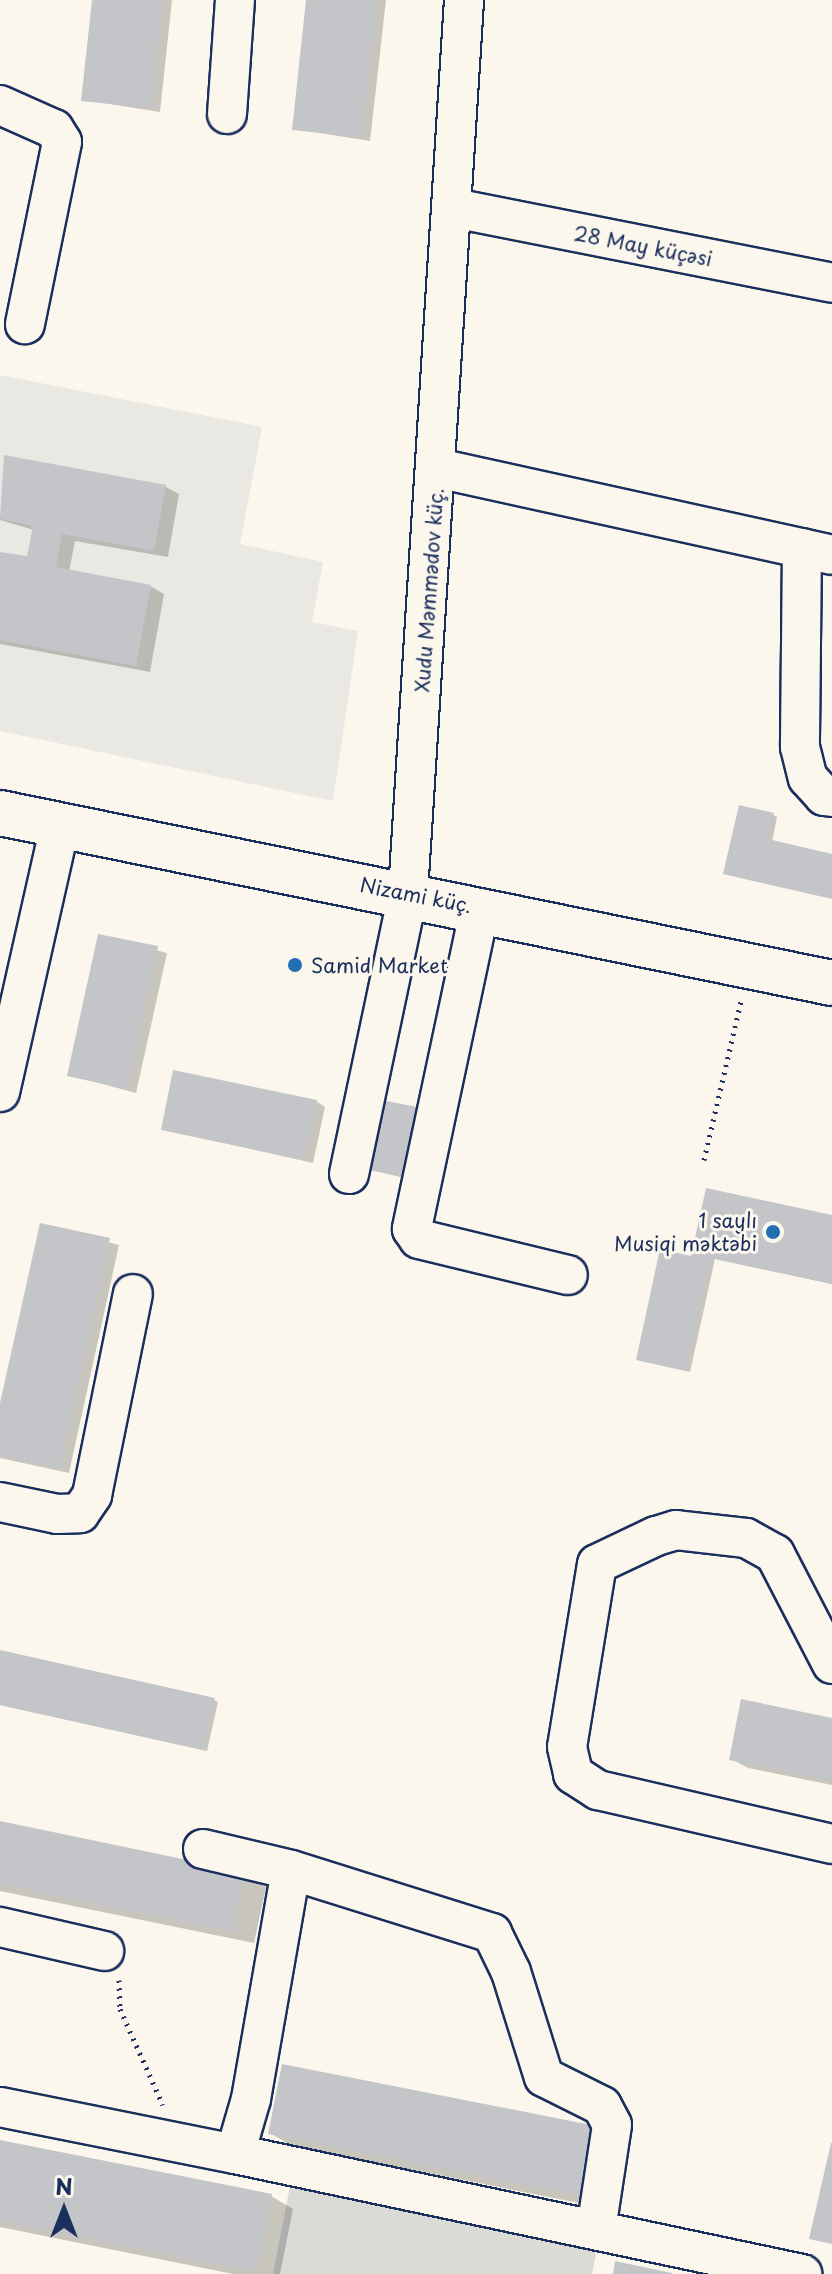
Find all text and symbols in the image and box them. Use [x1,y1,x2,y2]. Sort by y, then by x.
street label: 28 May küçəsi [571,221,715,271]
street label: Xudu Məmmədov küç. [410,485,448,695]
street label: Nizami küç. [358,872,474,918]
place label: Samid Market [311,953,448,977]
marker: Samid Market [286,956,304,974]
place label: 1 saylı Musiqi məktəbi [613,1208,757,1255]
marker: 1 saylı Musiqi məktəbi [764,1223,782,1241]
text: N [55,2169,73,2202]
north arrow [24,2170,104,2250]

